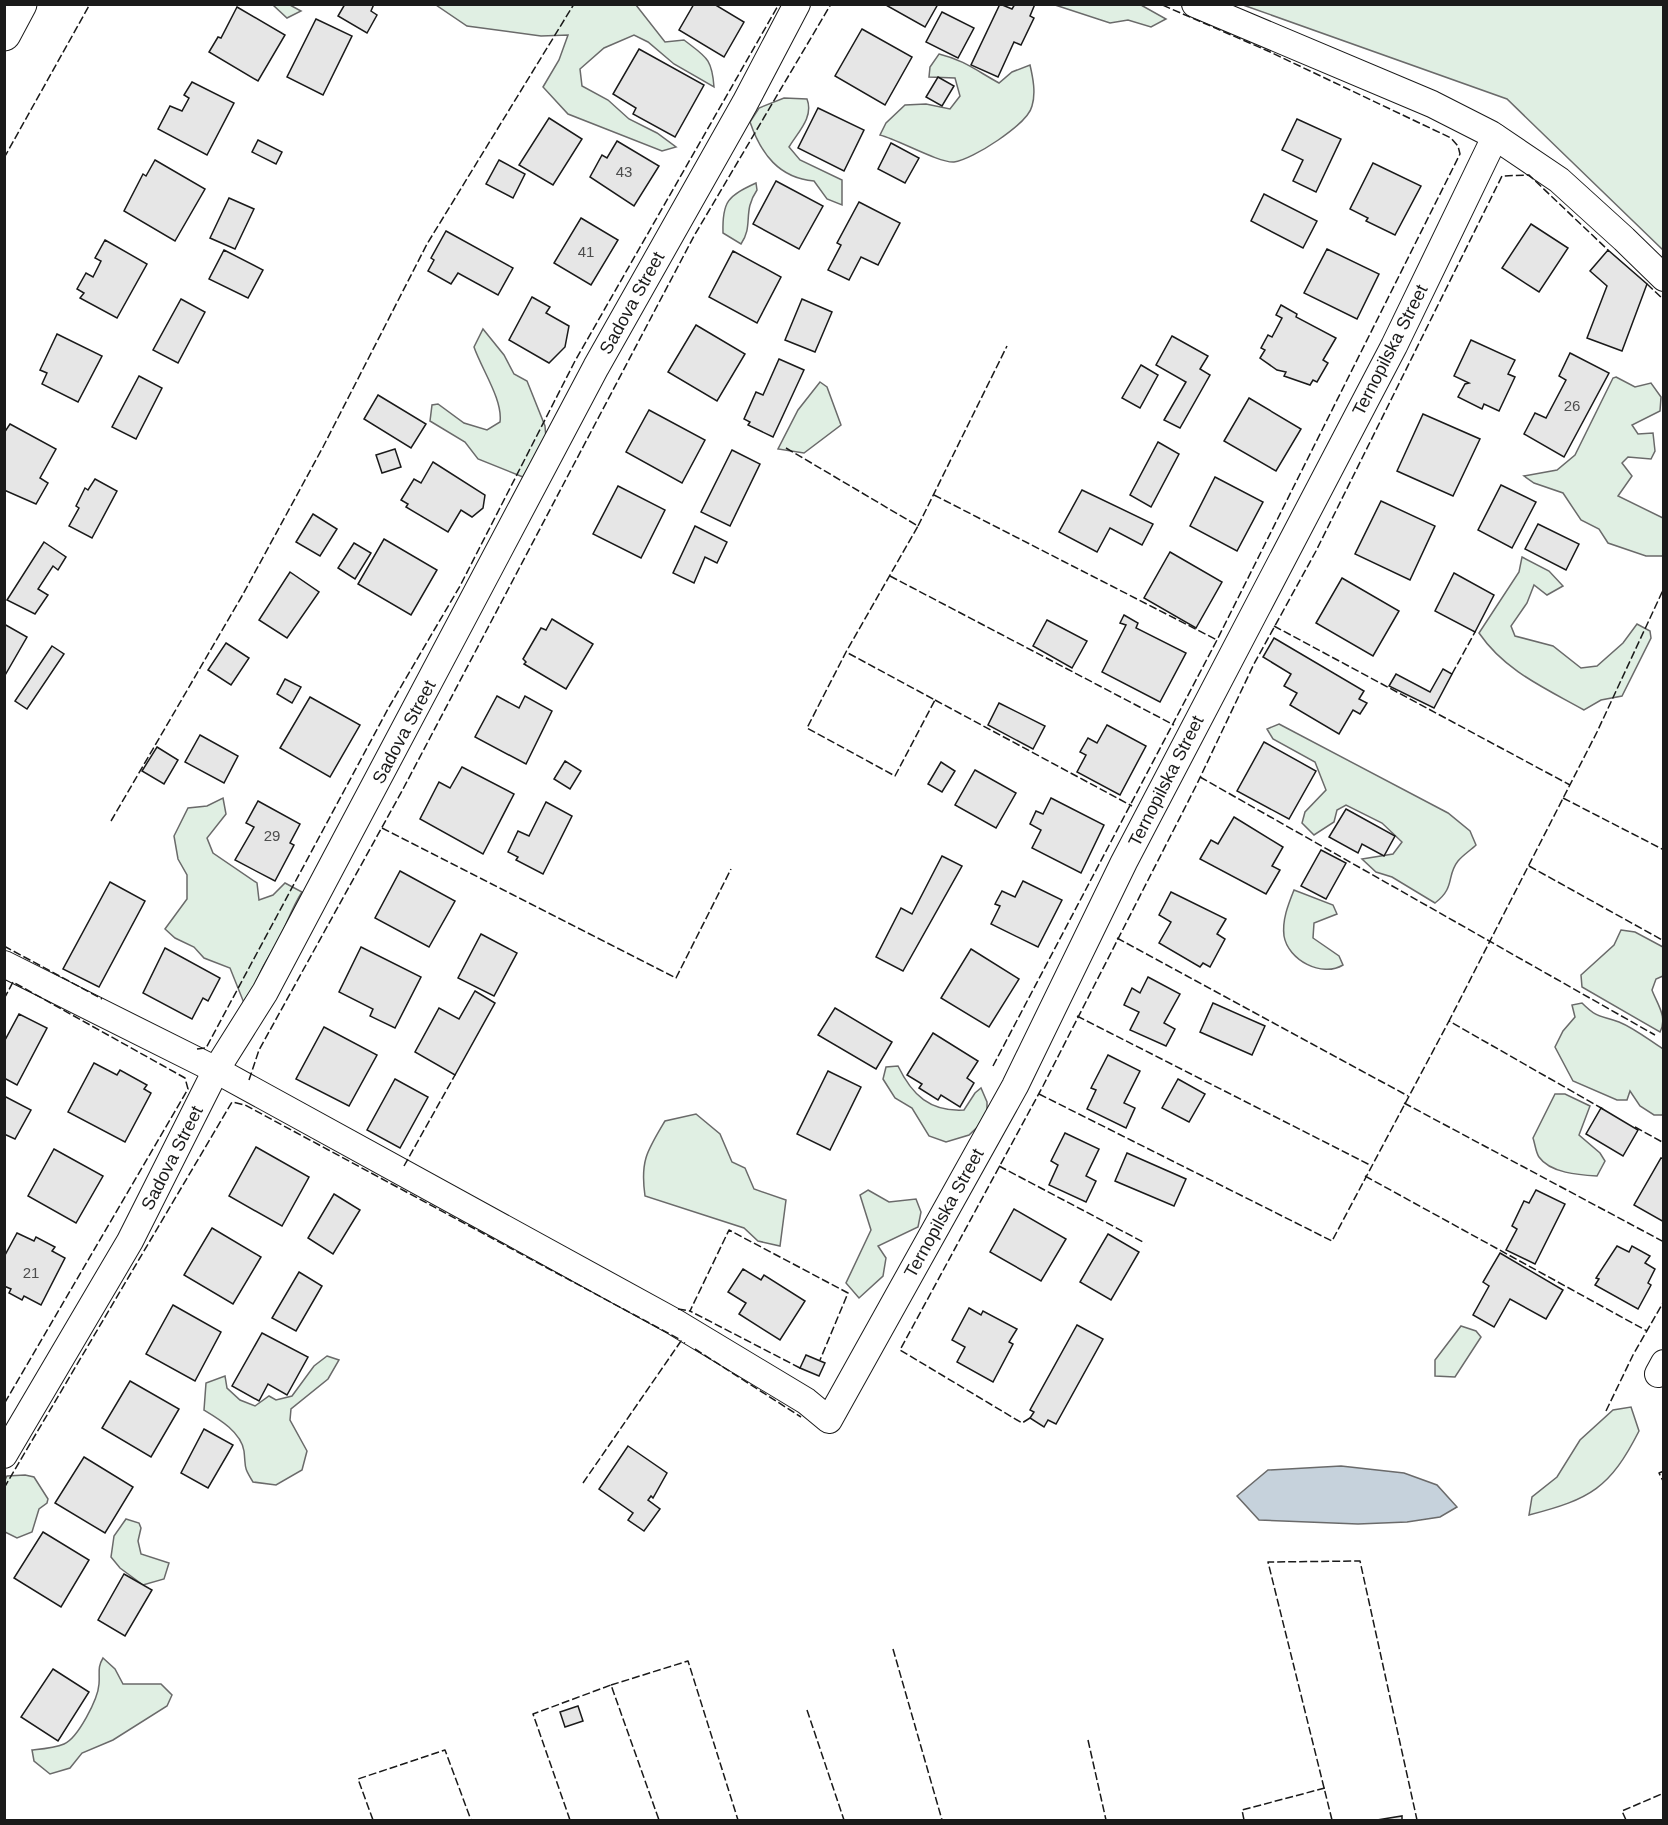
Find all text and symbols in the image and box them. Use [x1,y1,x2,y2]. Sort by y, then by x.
house number: 43 [616,163,632,180]
house number: 41 [578,243,594,260]
street label: Sadova Street [596,248,668,358]
street label: Ternopilska Street [1348,281,1432,419]
house number: 26 [1564,397,1580,414]
street label: Sadova Street [368,677,440,787]
street label: Ternopilska Street [1124,712,1208,850]
house number: 29 [264,827,280,844]
street label: Sadova Street [137,1103,207,1213]
street label: Ternopilska Street [900,1145,988,1281]
house number: 21 [23,1264,39,1281]

